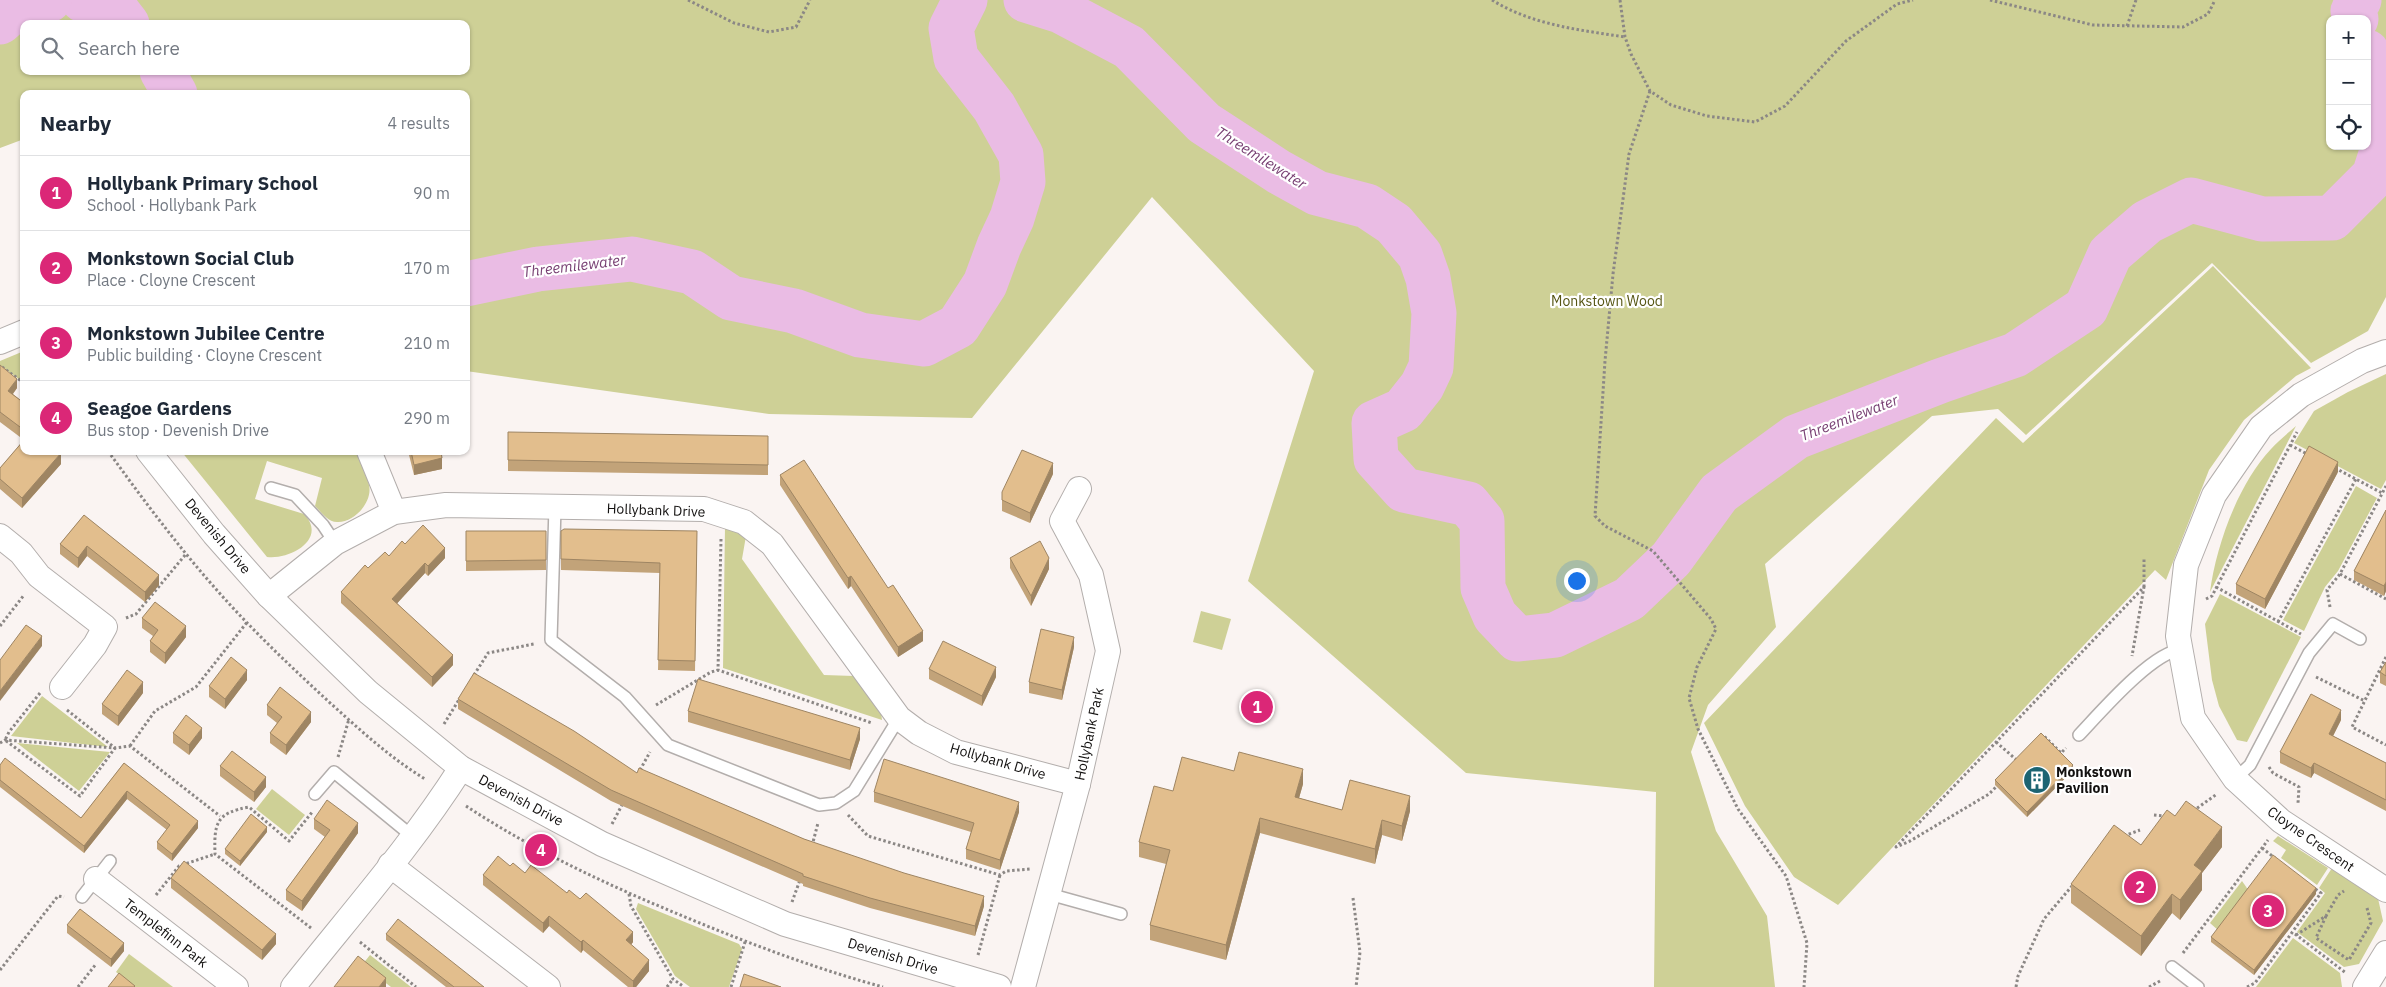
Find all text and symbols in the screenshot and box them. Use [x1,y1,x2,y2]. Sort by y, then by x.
map controls [2326,15,2371,150]
button: + [2326,15,2371,60]
search box [20,20,470,75]
icon: search [38,34,66,62]
text: Search here [78,36,180,60]
button: − [2326,60,2371,105]
button: locate [2326,105,2371,150]
text: Nearby [40,109,111,137]
text: 4 results [387,113,450,133]
water label: Threemilewater [1212,122,1311,193]
text: Hollybank Primary School [87,171,318,195]
text: 1 [51,183,61,203]
text: 90 m [413,183,450,203]
text: School · Hollybank Park [87,195,257,215]
text: Monkstown Social Club [87,246,294,270]
water label: Threemilewater [522,250,627,281]
text: 2 [51,258,61,278]
text: 170 m [403,258,450,278]
text: Place · Cloyne Crescent [87,270,256,290]
park label: Monkstown Wood [1551,292,1663,310]
text: Monkstown Jubilee Centre [87,321,325,345]
text: 3 [51,333,61,353]
text: 210 m [403,333,450,353]
text: Public building · Cloyne Crescent [87,345,322,365]
water label: Threemilewater [1797,390,1901,445]
text: Seagoe Gardens [87,396,232,420]
text: 4 [51,408,61,428]
text: 290 m [403,408,450,428]
text: Bus stop · Devenish Drive [87,420,269,440]
street label: Devenish Drive [181,494,255,578]
street label: Hollybank Drive [606,499,706,521]
your location [1564,568,1590,594]
street label: Hollybank Park [1070,685,1108,782]
pin: 1 [1241,688,1273,726]
street label: Hollybank Drive [948,739,1048,783]
place label: Monkstown Pavilion [2056,763,2132,797]
building icon: Monkstown Pavilion [2022,765,2052,795]
street label: Devenish Drive [476,770,567,830]
street label: Cloyne Crescent [2264,802,2358,876]
pin: 4 [525,831,557,869]
pin: 2 [2124,868,2156,906]
pin: 3 [2252,892,2284,930]
street label: Templefinn Park [120,894,212,972]
street label: Devenish Drive [846,934,941,978]

